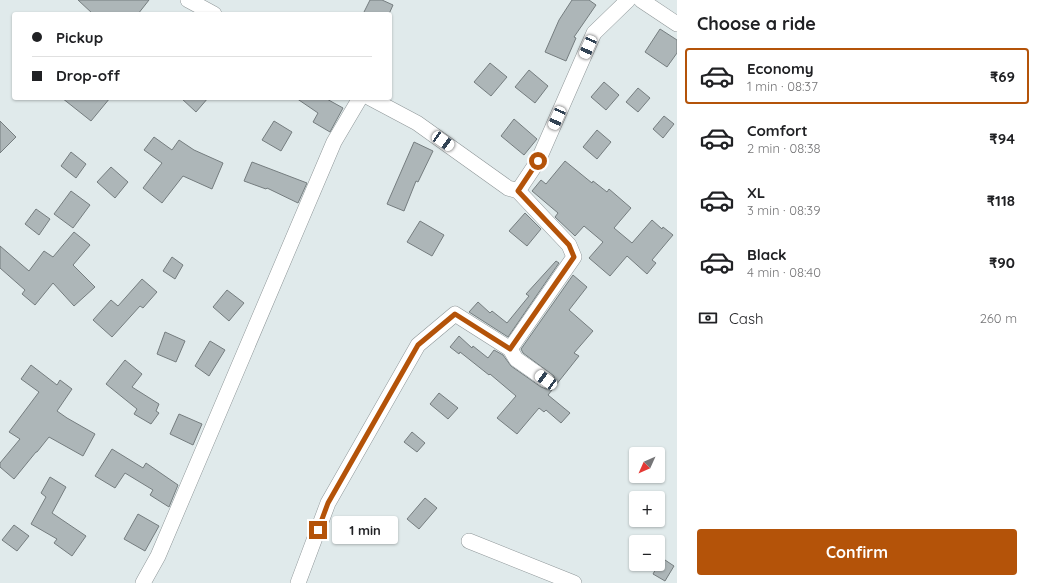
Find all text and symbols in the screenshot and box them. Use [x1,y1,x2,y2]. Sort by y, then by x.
text: Choose a ride [697,12,816,35]
text: Pickup [56,28,103,47]
car [578,34,598,60]
icon: car [699,58,735,94]
text: Economy [747,59,814,78]
text: Drop-off [56,66,120,85]
text: ₹69 [990,67,1015,86]
text: 1 min · 08:37 [747,78,818,94]
car [547,105,567,131]
icon: car [699,120,735,156]
text: Comfort [747,121,808,140]
car [430,129,456,153]
text: ₹94 [989,129,1015,148]
text: 2 min · 08:38 [747,140,821,156]
route start [529,152,547,170]
icon: car [699,182,735,218]
text: XL [747,183,765,202]
text: ₹118 [987,191,1015,210]
text: 3 min · 08:39 [747,202,820,218]
icon: car [699,244,735,280]
text: Black [747,245,787,264]
text: ₹90 [989,253,1015,272]
text: 4 min · 08:40 [747,264,821,280]
icon: cash [697,307,719,329]
text: Cash [729,309,763,328]
text: 260 m [980,310,1017,326]
car [533,368,559,392]
north arrow [629,447,665,483]
map controls [629,447,665,571]
button: + [629,491,665,527]
callout: 1 min [332,516,398,544]
route end [309,521,327,539]
text: 1 min [349,522,381,538]
button: Confirm [697,529,1017,575]
button: − [629,535,665,571]

